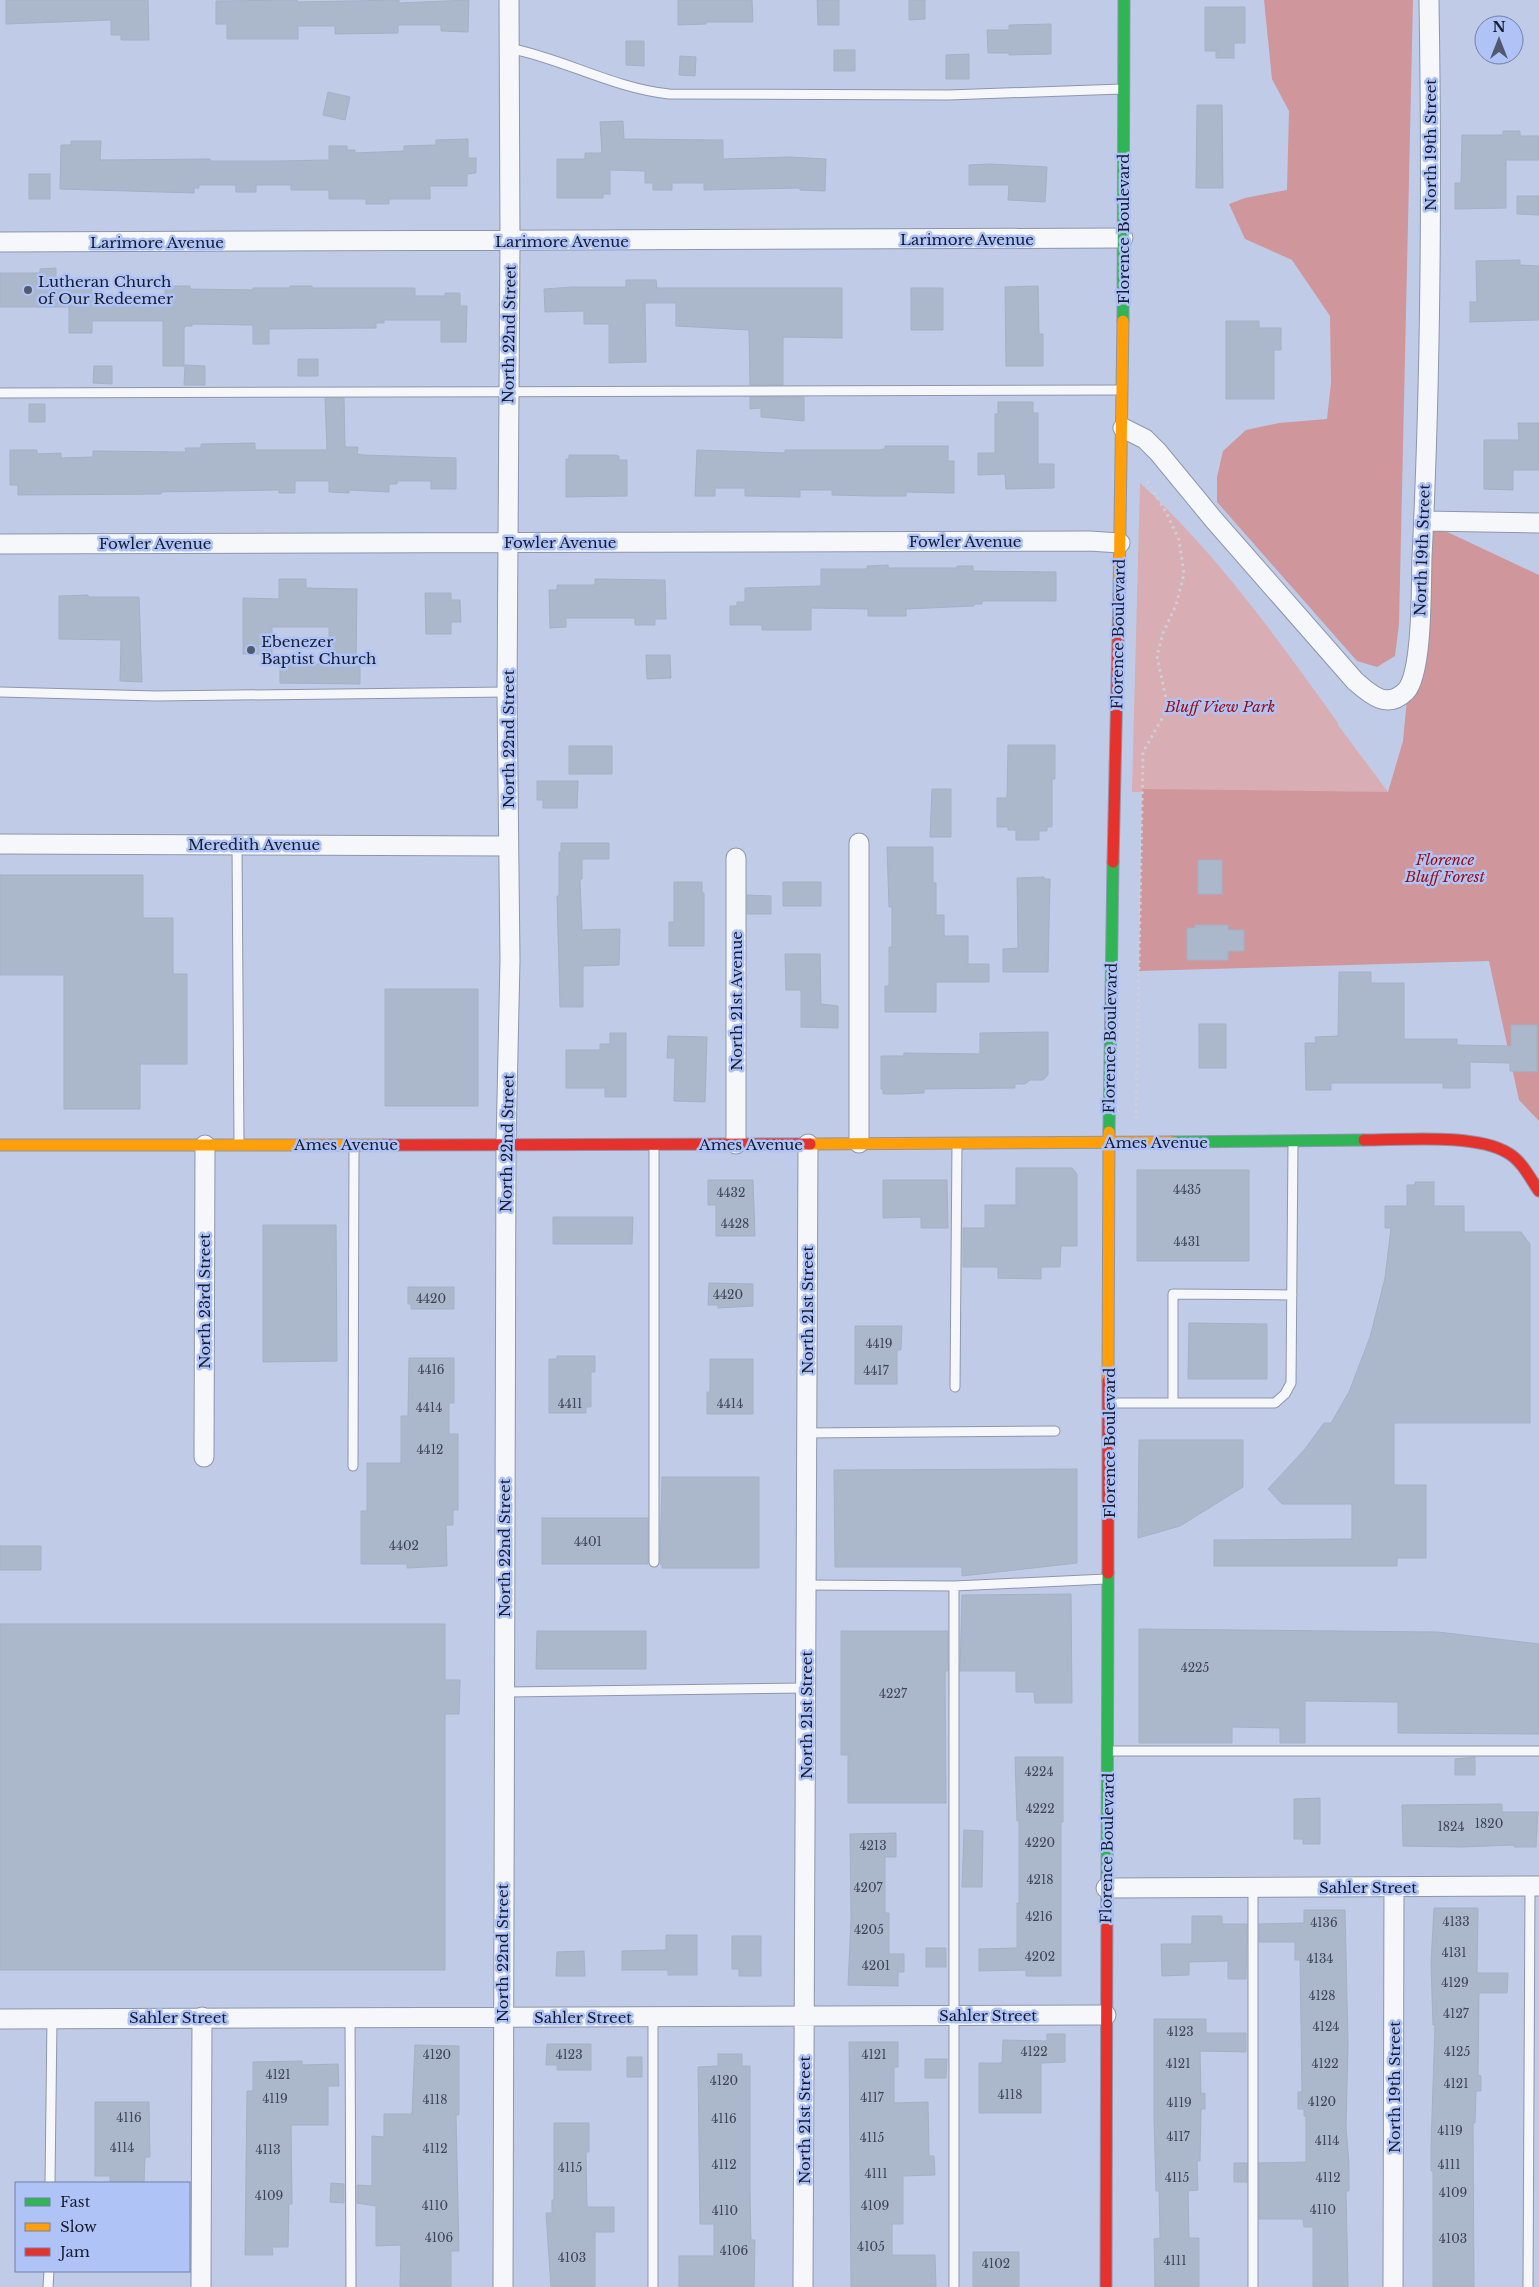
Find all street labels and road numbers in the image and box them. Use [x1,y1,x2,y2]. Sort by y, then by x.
street label: North 19th Street [1421,79,1440,211]
street label: Florence Boulevard [1114,154,1133,304]
street label: Larimore Avenue [900,230,1034,249]
street label: Larimore Avenue [495,232,629,251]
street label: Larimore Avenue [90,233,224,252]
street label: North 22nd Street [498,264,520,404]
street label: North 19th Street [1410,483,1434,616]
street label: Fowler Avenue [909,532,1021,551]
street label: Fowler Avenue [504,533,616,552]
street label: Fowler Avenue [99,534,211,553]
street label: Florence Boulevard [1107,559,1129,709]
street label: North 22nd Street [499,669,518,808]
street label: Meredith Avenue [188,835,320,854]
street label: North 21st Avenue [727,931,746,1071]
street label: Florence Boulevard [1099,963,1121,1113]
street label: North 22nd Street [496,1073,518,1213]
street label: Ames Avenue [1103,1133,1208,1152]
street label: Ames Avenue [293,1135,398,1154]
street label: Ames Avenue [698,1135,803,1154]
street label: North 23rd Street [195,1233,214,1369]
street label: North 21st Street [798,1246,817,1374]
street label: Florence Boulevard [1100,1368,1119,1518]
street label: North 22nd Street [495,1478,514,1617]
street label: North 21st Street [797,1651,816,1779]
street label: Florence Boulevard [1096,1773,1118,1923]
street label: Sahler Street [1319,1878,1417,1897]
street label: North 22nd Street [493,1883,512,2022]
street label: Sahler Street [939,2006,1037,2025]
street label: Sahler Street [129,2008,227,2027]
street label: Sahler Street [534,2008,632,2027]
street label: North 19th Street [1385,2021,1404,2153]
street label: North 21st Street [795,2056,814,2184]

